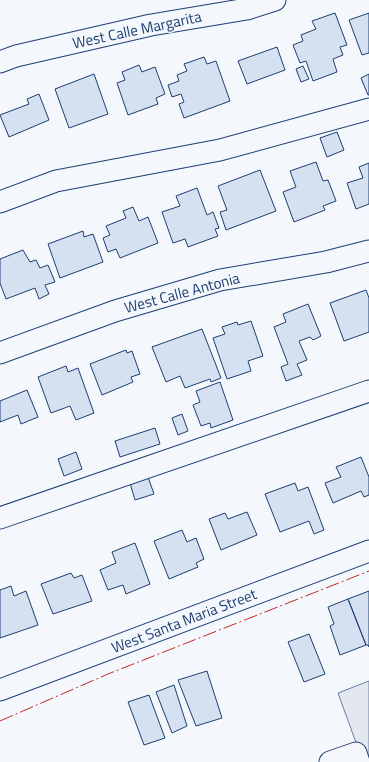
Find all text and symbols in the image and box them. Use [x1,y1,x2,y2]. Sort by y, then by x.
street label: West Calle Margarita [70,5,204,54]
street label: West Calle Antonia [122,266,243,319]
street label: West Santa Maria Street [108,582,260,659]

